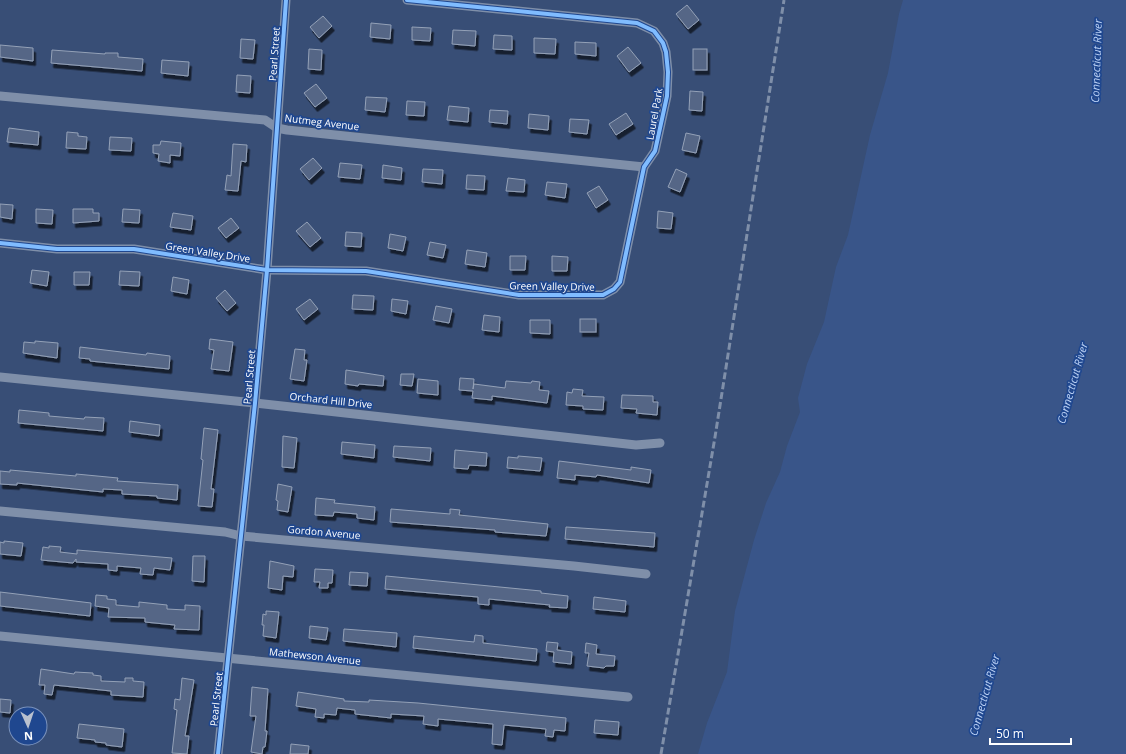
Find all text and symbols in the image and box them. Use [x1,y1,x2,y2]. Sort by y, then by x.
water label: Connecticut River [1087,18,1105,103]
street label: Pearl Street [265,26,283,82]
street label: Laurel Park [643,86,666,141]
street label: Nutmeg Avenue [284,110,360,134]
street label: Green Valley Drive [165,238,252,266]
street label: Green Valley Drive [509,278,595,294]
water label: Connecticut River [1053,340,1091,425]
street label: Pearl Street [240,349,258,405]
street label: Orchard Hill Drive [289,389,373,411]
street label: Gordon Avenue [287,522,361,542]
street label: Mathewson Avenue [269,644,362,668]
water label: Connecticut River [965,652,1003,737]
street label: Pearl Street [206,671,226,727]
north arrow [8,706,48,746]
scale bar [990,720,1071,746]
text: 50 m [996,725,1024,742]
text: N [24,729,33,744]

